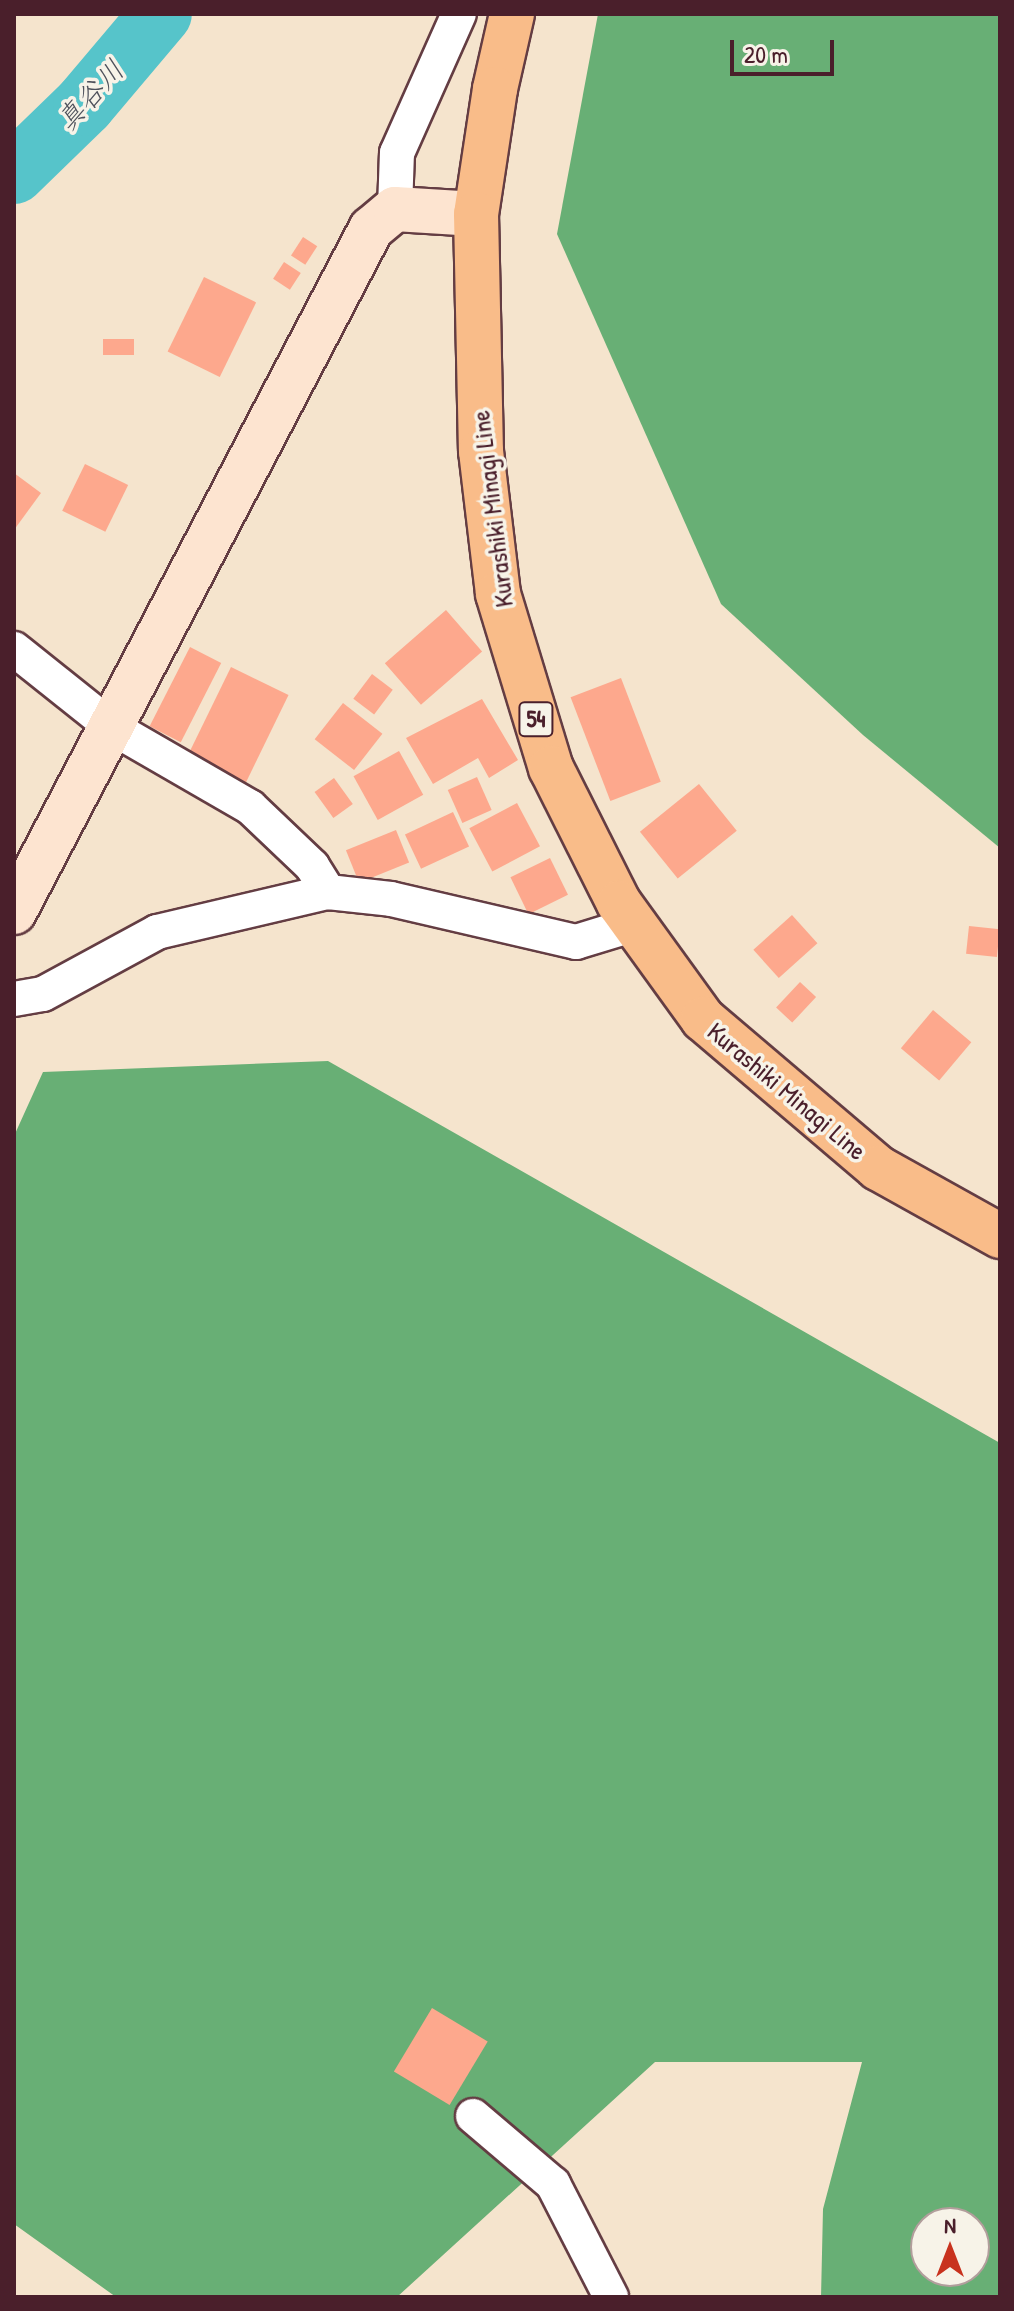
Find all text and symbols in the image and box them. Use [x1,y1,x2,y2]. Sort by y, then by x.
scale bar [734,24,838,74]
text: 20 m [744,38,788,70]
water label: 真谷川 [49,53,131,137]
street label: Kurashiki Minagi Line [464,409,520,609]
road number: 54 [518,699,554,739]
street label: Kurashiki Minagi Line [701,1015,873,1167]
north arrow [910,2207,990,2287]
text: N [944,2210,956,2240]

